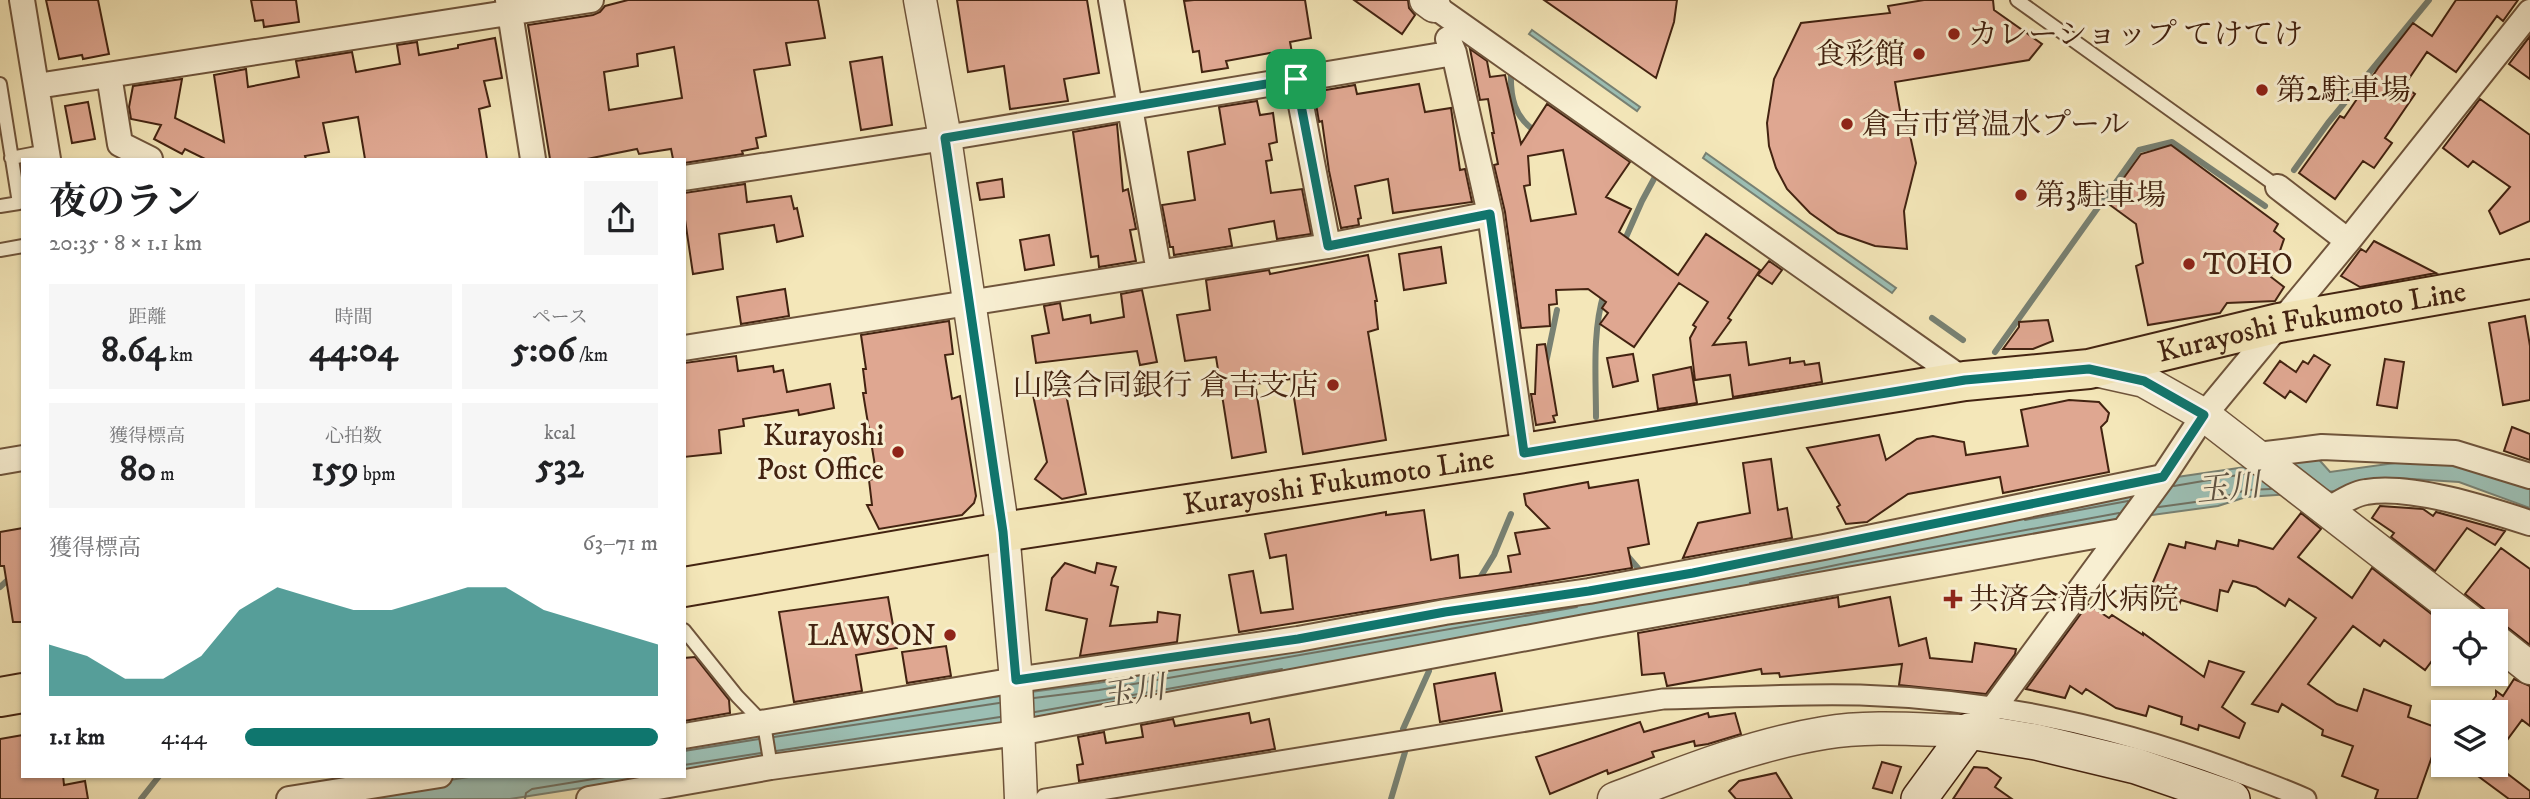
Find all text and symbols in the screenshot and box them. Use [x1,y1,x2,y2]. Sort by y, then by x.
place label: カレーショップ てけてけ [1968,17,2303,54]
marker: カレーショップ てけてけ [1946,26,1962,42]
place label: 食彩館 [1815,37,1905,74]
marker: 食彩館 [1911,46,1927,62]
pin [1266,49,1326,109]
icon: arrive [1277,60,1315,98]
place label: 第2駐車場 [2276,73,2411,110]
marker: 第2駐車場 [2254,82,2270,98]
place label: 倉吉市営温水プール [1861,107,2130,144]
marker: 倉吉市営温水プール [1839,116,1855,132]
place label: 第3駐車場 [2035,178,2166,215]
text: 夜のラン [49,179,201,227]
button: share [584,181,658,255]
marker: 第3駐車場 [2013,187,2029,203]
text: 20:35 · 8 × 1.1 km [49,229,202,258]
place label: TOHO [2203,247,2293,284]
marker: TOHO [2181,256,2197,272]
street label: Kurayoshi Fukumoto Line [2154,274,2469,372]
text: 距離 [128,306,166,329]
text: 時間 [334,306,373,329]
text: ペース [532,306,588,329]
text: 8.64 [101,329,165,373]
text: 44:04 [309,329,398,373]
text: 5:06 [512,329,575,373]
text: km [165,344,193,367]
text: /km [575,344,608,367]
place label: 山陰合同銀行 倉吉支店 [1013,368,1319,405]
marker: 山陰合同銀行 倉吉支店 [1325,377,1341,393]
place label: Kurayoshi Post Office [757,418,884,489]
text: kcal [544,422,575,445]
text: 獲得標高 [109,425,185,448]
text: 心拍数 [325,425,382,448]
street label: Kurayoshi Fukumoto Line [1181,441,1497,524]
marker: Kurayoshi Post Office [890,444,906,460]
text: 532 [536,445,584,489]
text: 80 [120,448,156,492]
text: 159 [311,448,359,492]
text: m [156,463,175,486]
text: bpm [359,463,396,486]
water label: 玉川 [2194,465,2265,512]
text: 63–71 m [583,529,658,558]
text: 獲得標高 [49,534,141,563]
place label: 共済会清水病院 [1969,582,2179,619]
marker: 共済会清水病院 [1943,589,1963,609]
map controls [2431,609,2508,777]
button: locate [2431,609,2508,686]
place label: LAWSON [807,618,936,655]
marker: LAWSON [942,627,958,643]
water label: 玉川 [1099,668,1171,718]
button: layers [2431,700,2508,777]
text: 1.1 km [49,723,105,752]
text: 4:44 [161,723,207,752]

